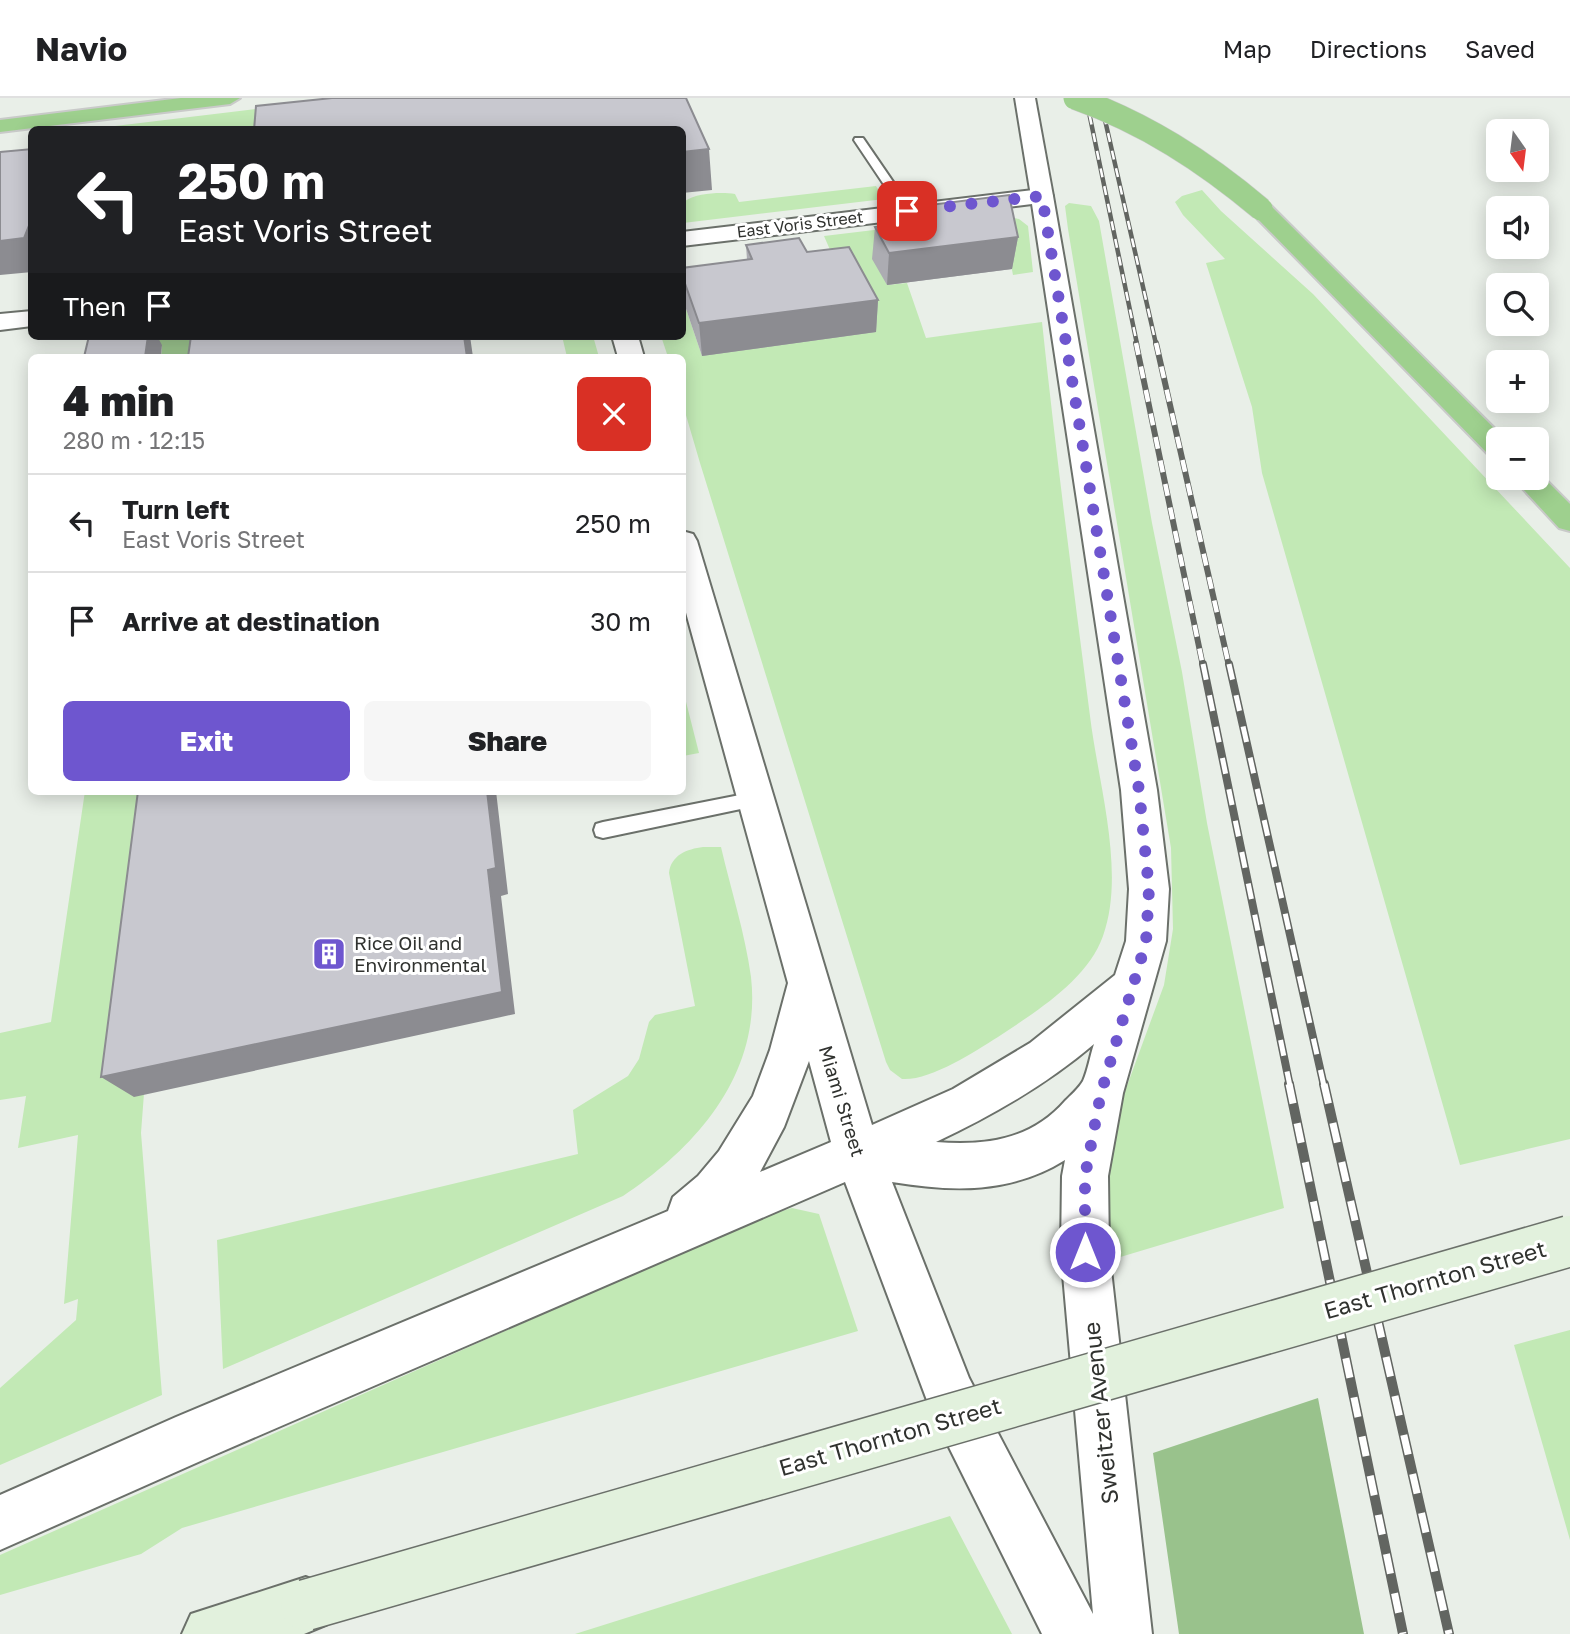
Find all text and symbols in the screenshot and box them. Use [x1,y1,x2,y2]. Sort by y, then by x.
text: Navio [35,29,127,68]
text: Map [1223,34,1272,63]
text: Directions [1310,34,1427,63]
text: Saved [1465,34,1535,63]
north arrow [1486,119,1549,182]
map controls [1486,119,1549,490]
text: 250 m [178,151,325,210]
icon: left [63,154,154,245]
pin [877,181,937,241]
icon: arrive [888,192,926,230]
button: sound [1486,196,1549,259]
street label: East Voris Street [736,206,864,242]
text: East Voris Street [178,211,433,249]
button: search [1486,273,1549,336]
icon: arrive [140,287,178,325]
text: Then [63,291,126,322]
button: + [1486,350,1549,413]
text: 4 min [63,375,174,425]
button: close [577,377,651,451]
text: 280 m · 12:15 [63,426,205,454]
button: − [1486,427,1549,490]
text: Turn left [122,494,230,525]
icon: left [63,504,101,542]
text: 250 m [575,508,651,539]
text: East Voris Street [122,525,305,553]
icon: arrive [63,602,101,640]
text: Arrive at destination [122,606,380,637]
text: 30 m [590,606,651,637]
button: Exit [63,701,350,781]
button: Share [364,701,651,781]
place label: Rice Oil and Environmental [354,931,487,976]
building icon: Rice Oil and Environmental [310,935,348,973]
street label: Miami Street [815,1042,870,1159]
position arrow [1048,1215,1122,1289]
street label: East Thornton Street [1320,1234,1549,1324]
street label: Sweitzer Avenue [1077,1321,1123,1506]
street label: East Thornton Street [775,1391,1004,1481]

